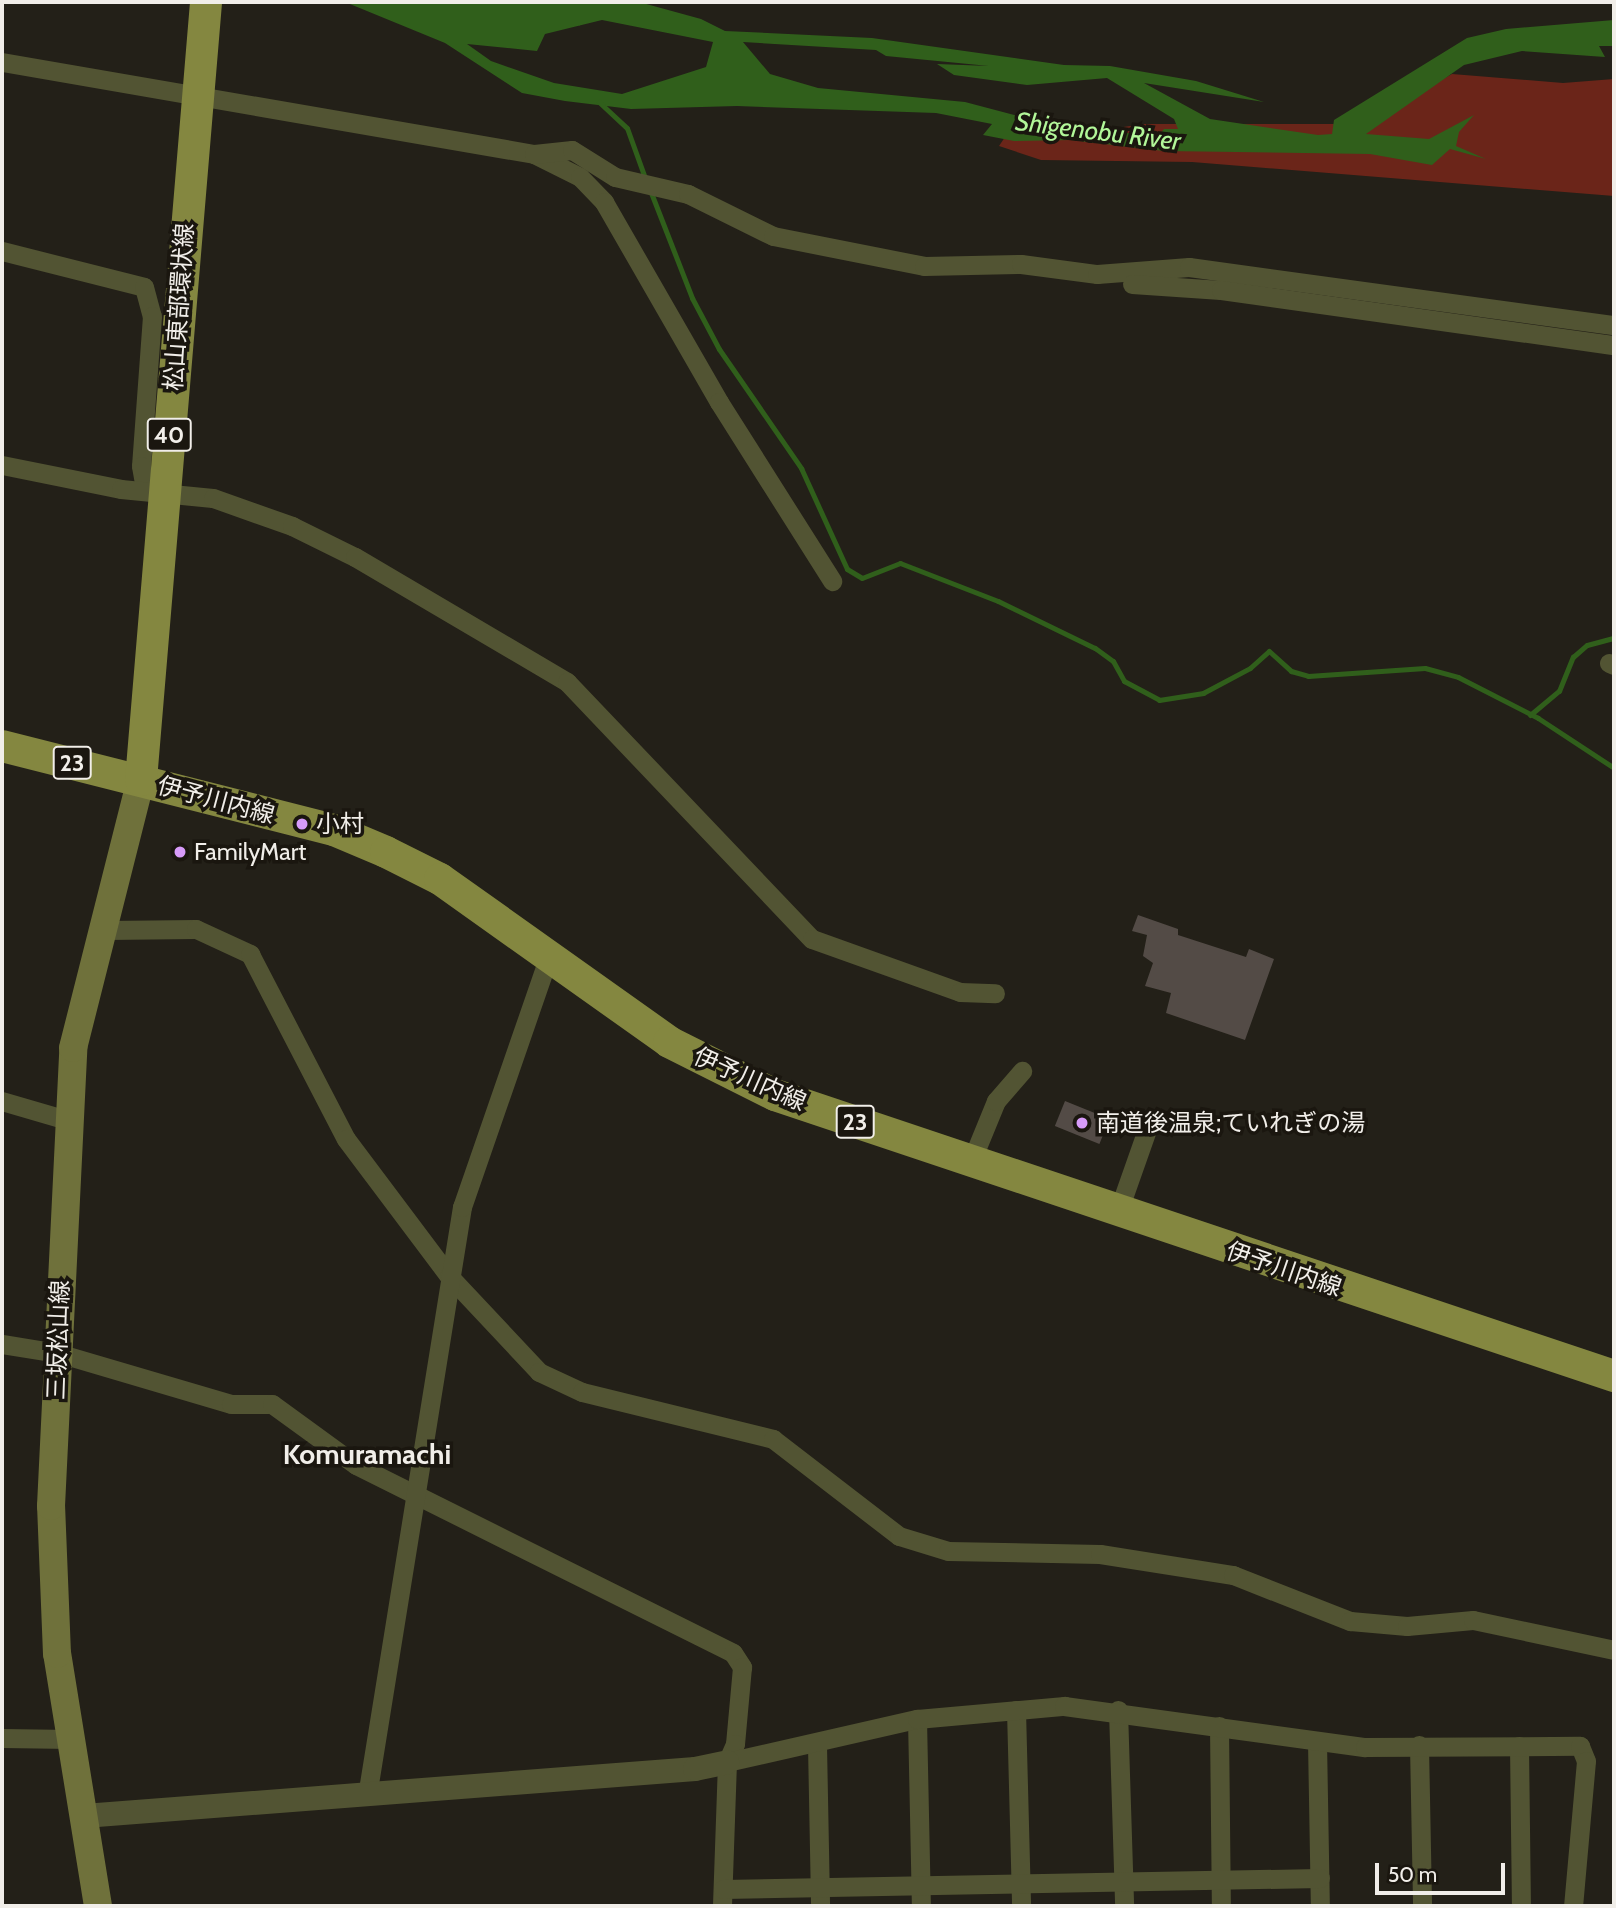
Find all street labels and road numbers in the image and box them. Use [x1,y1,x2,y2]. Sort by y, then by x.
street label: 松山東部環状線 [159,222,199,392]
road number: 40 [146,416,192,454]
road number: 23 [51,744,93,782]
street label: 伊予川内線 [154,771,278,829]
street label: 伊予川内線 [689,1041,811,1117]
road number: 23 [834,1102,876,1142]
street label: 伊予川内線 [1223,1236,1345,1302]
street label: 三坂松山線 [42,1280,74,1400]

